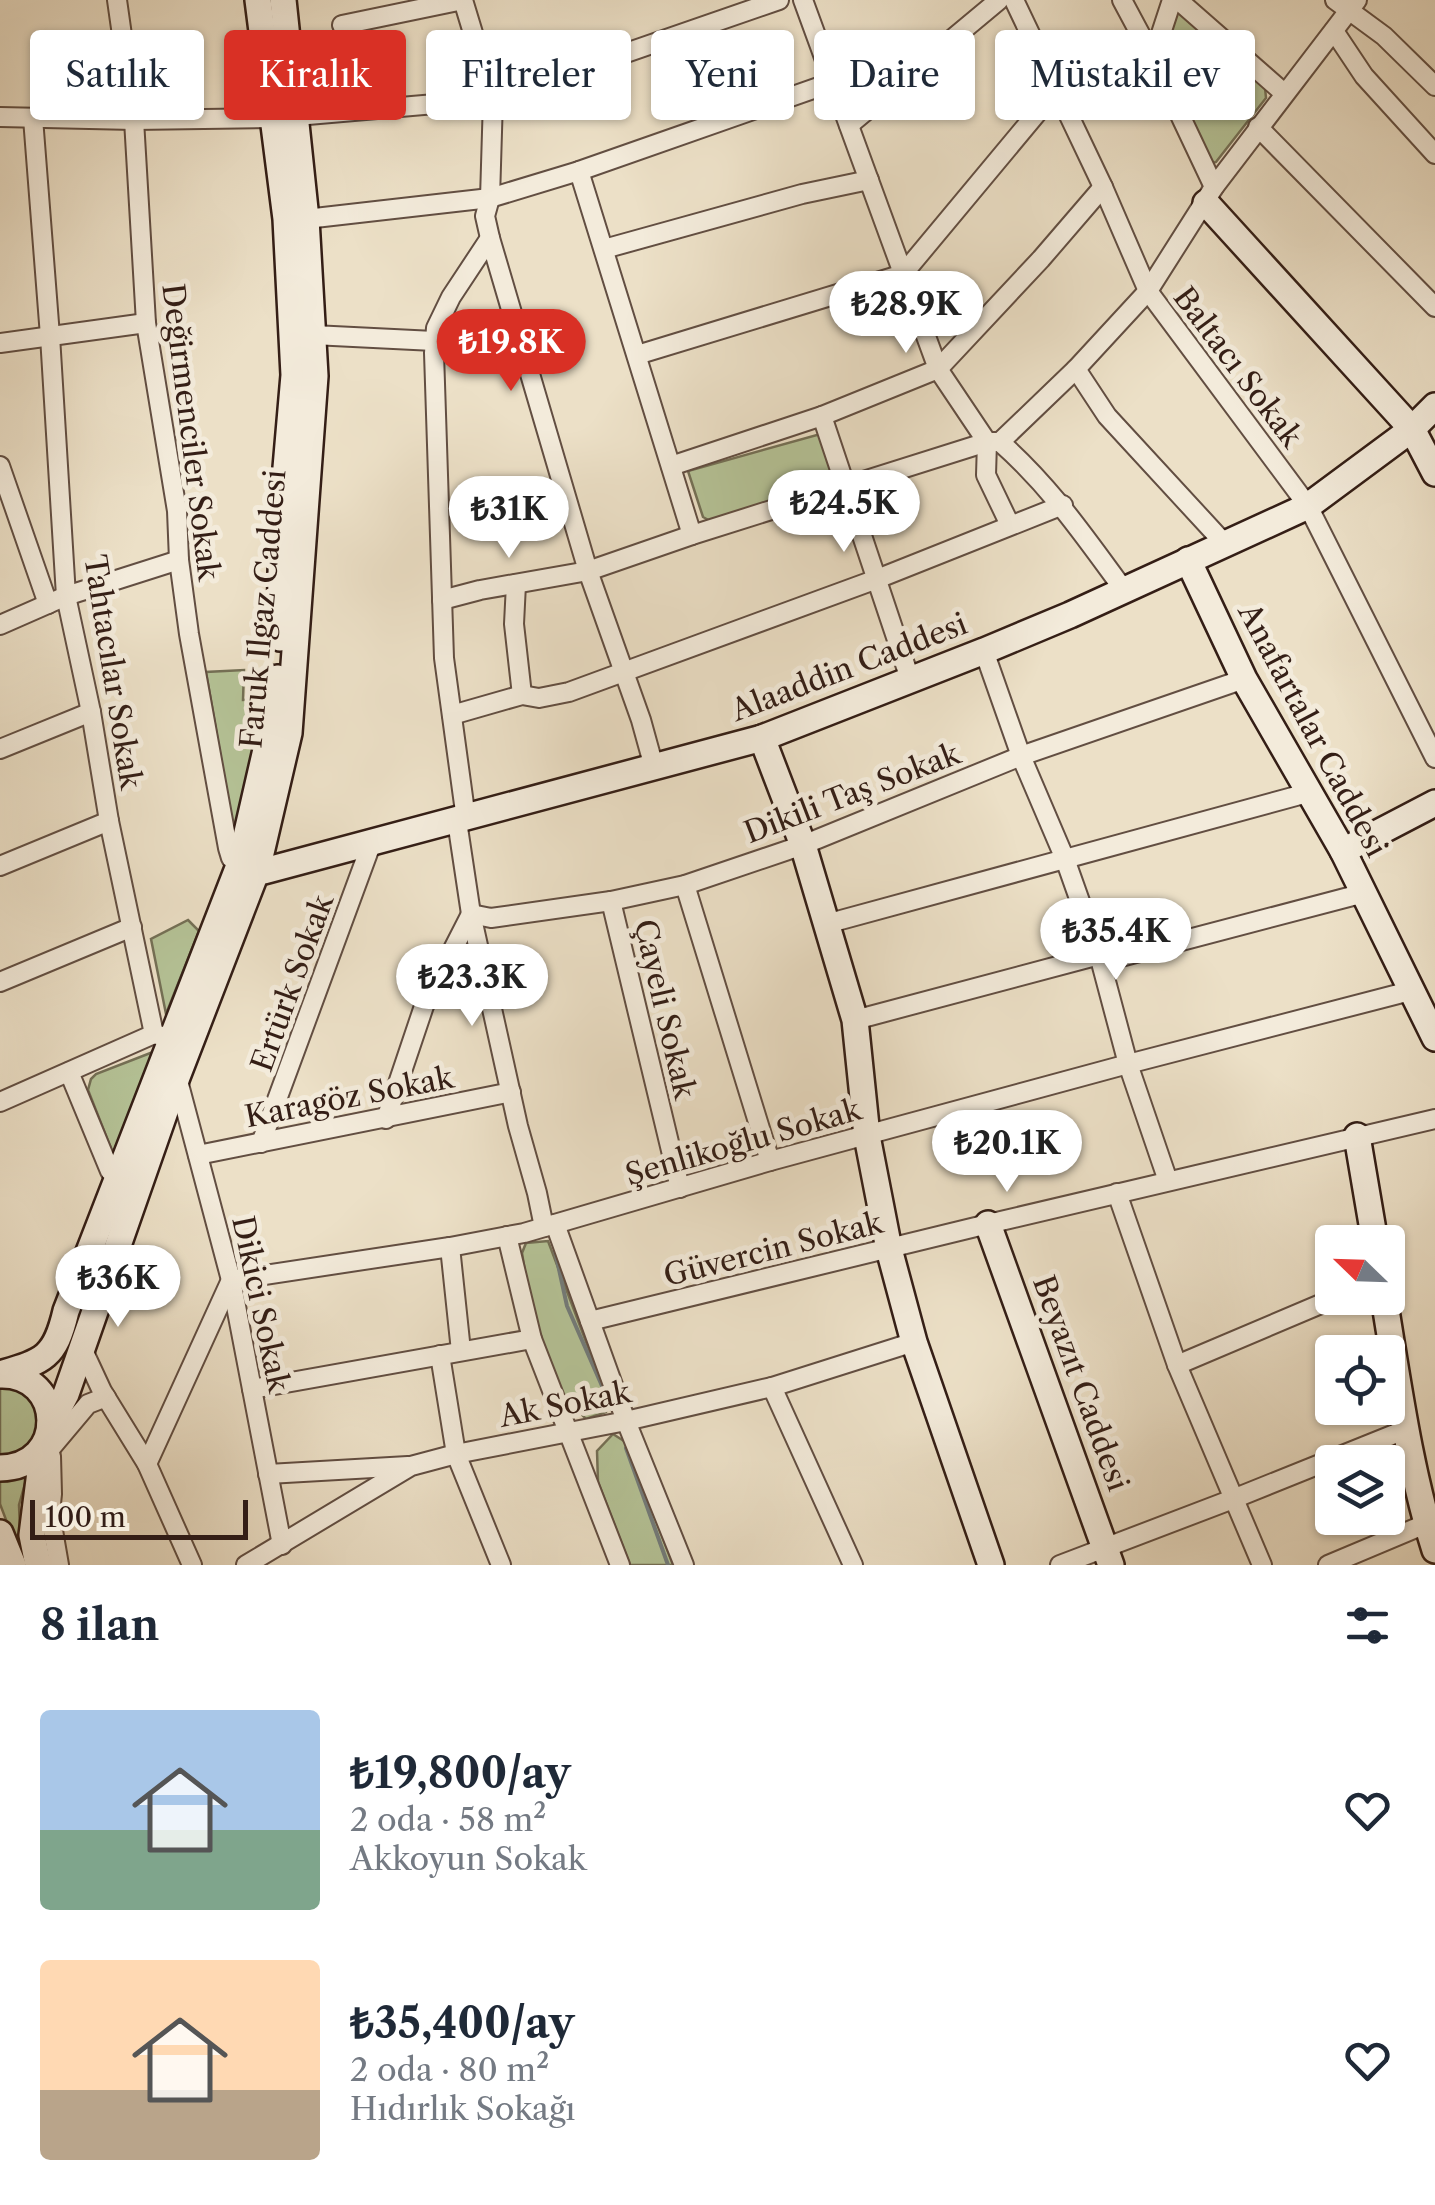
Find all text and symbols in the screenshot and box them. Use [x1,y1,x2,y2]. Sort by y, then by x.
chip: Satılık [30,30,204,120]
chip: Kiralık [224,30,406,120]
chip: Filtreler [426,30,631,120]
chip: Yeni [651,30,794,120]
chip: Daire [814,30,975,120]
chip: Müstakil ev [995,30,1255,120]
pin: ₺28.9K [825,271,987,356]
street label: Baltacı Sokak [1166,279,1311,456]
street label: Değirmenciler Sokak [154,281,228,584]
text: ₺28.9K [851,284,961,323]
pin: ₺19.8K [430,309,592,394]
text: ₺19.8K [459,322,563,361]
street label: Faruk Ilgaz Caddesi [232,468,294,750]
pin: ₺24.5K [763,470,925,555]
pin: ₺31K [450,476,568,561]
text: ₺24.5K [790,483,898,522]
text: ₺31K [471,489,547,528]
street label: Tahtacılar Sokak [76,552,150,793]
street label: Anafartalar Caddesi [1230,596,1395,863]
street label: Alaaddin Caddesi [725,605,972,729]
street label: Dikili Taş Sokak [739,734,967,851]
street label: Ertürk Sokak [243,888,342,1077]
pin: ₺35.4K [1035,898,1197,983]
text: ₺35.4K [1062,911,1170,950]
street label: Çayeli Sokak [626,916,704,1104]
pin: ₺23.3K [391,944,553,1029]
text: ₺23.3K [418,957,526,996]
street label: Karagöz Sokak [242,1058,458,1135]
street label: Şenlikoğlu Sokak [621,1090,867,1193]
pin: ₺20.1K [926,1110,1088,1195]
text: ₺20.1K [954,1123,1060,1162]
street label: Güvercin Sokak [660,1204,888,1294]
street label: Dikici Sokak [224,1213,298,1397]
north arrow [1315,1225,1405,1315]
map controls [1315,1225,1405,1535]
pin: ₺36K [59,1245,177,1330]
text: ₺36K [77,1258,159,1297]
street label: Beyazıt Caddesi [1025,1270,1137,1496]
button: locate [1315,1335,1405,1425]
street label: Ak Sokak [495,1373,636,1435]
button: layers [1315,1445,1405,1535]
scale bar [30,1495,248,1540]
text: 100 m [45,1500,126,1534]
icon: filters [1340,1598,1395,1653]
text: 8 ilan [40,1599,159,1651]
text: ₺19,800/ay [350,1747,571,1799]
icon: home [120,1750,240,1870]
icon: heart [1340,1783,1395,1838]
text: 2 oda · 58 m² [350,1800,546,1839]
text: Akkoyun Sokak [350,1839,586,1878]
text: ₺35,400/ay [350,1997,574,2049]
icon: home [120,2000,240,2120]
icon: heart [1340,2033,1395,2088]
text: 2 oda · 80 m² [350,2050,549,2089]
text: Hıdırlık Sokağı [350,2089,575,2128]

